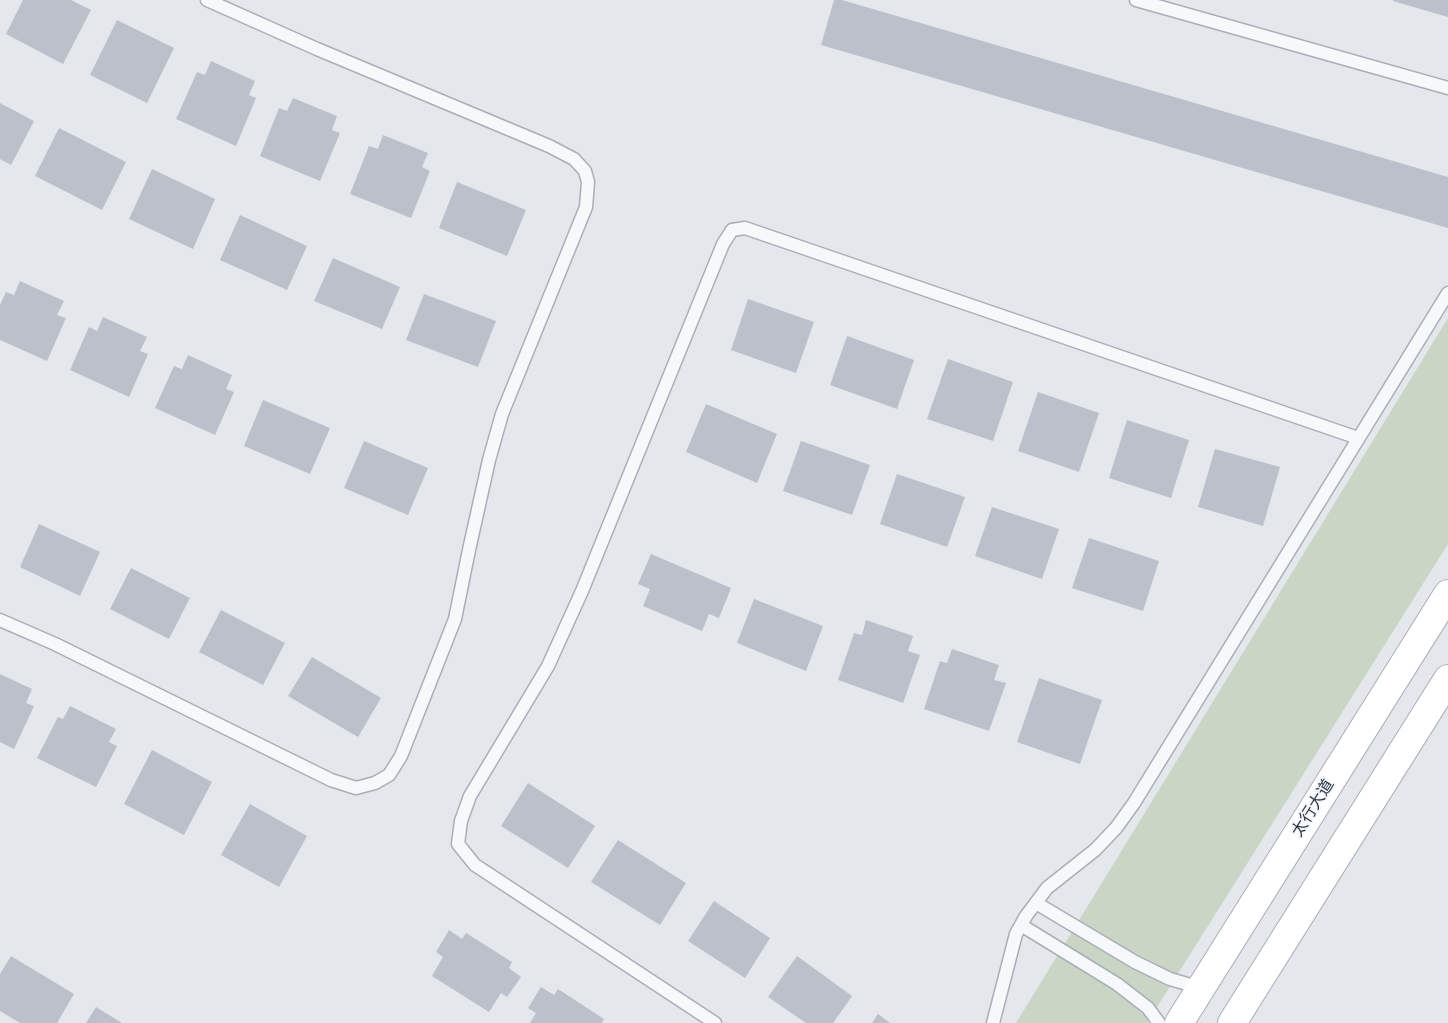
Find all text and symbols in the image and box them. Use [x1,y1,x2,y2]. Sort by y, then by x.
street label: 太行大道 [1288,776,1338,840]

